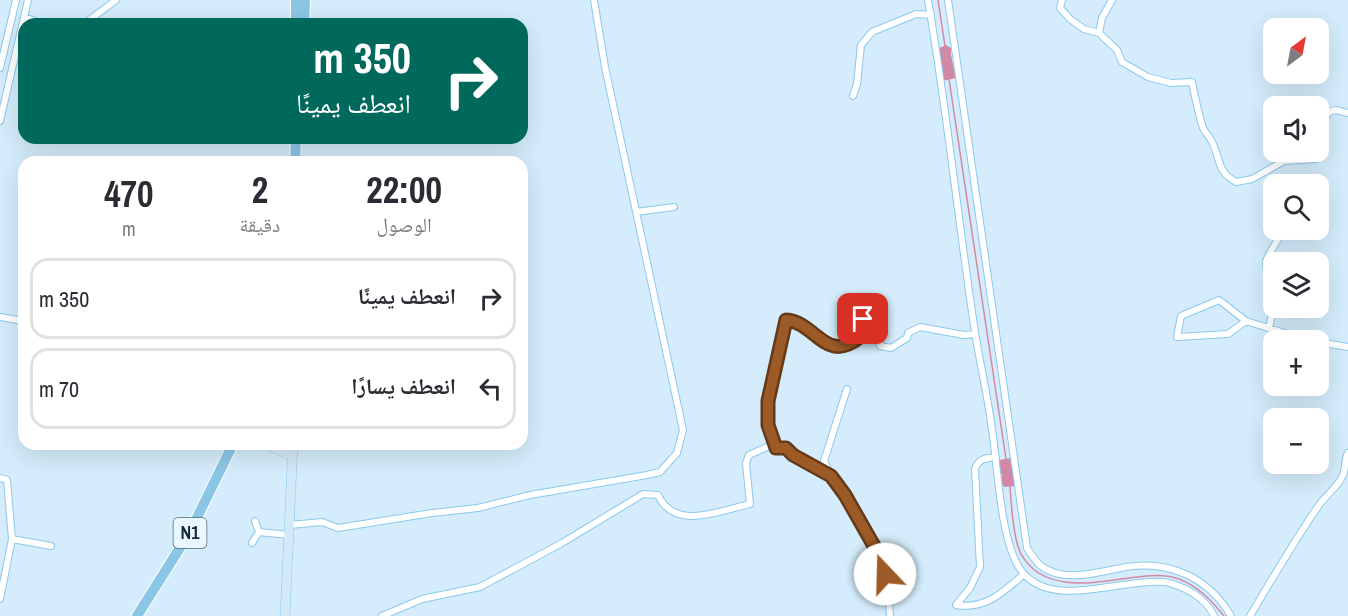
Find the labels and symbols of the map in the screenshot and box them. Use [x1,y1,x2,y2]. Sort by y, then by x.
north arrow [1263,18,1329,84]
pin [837,293,888,344]
road number: N1 [174,518,207,548]
position arrow [853,542,917,606]

